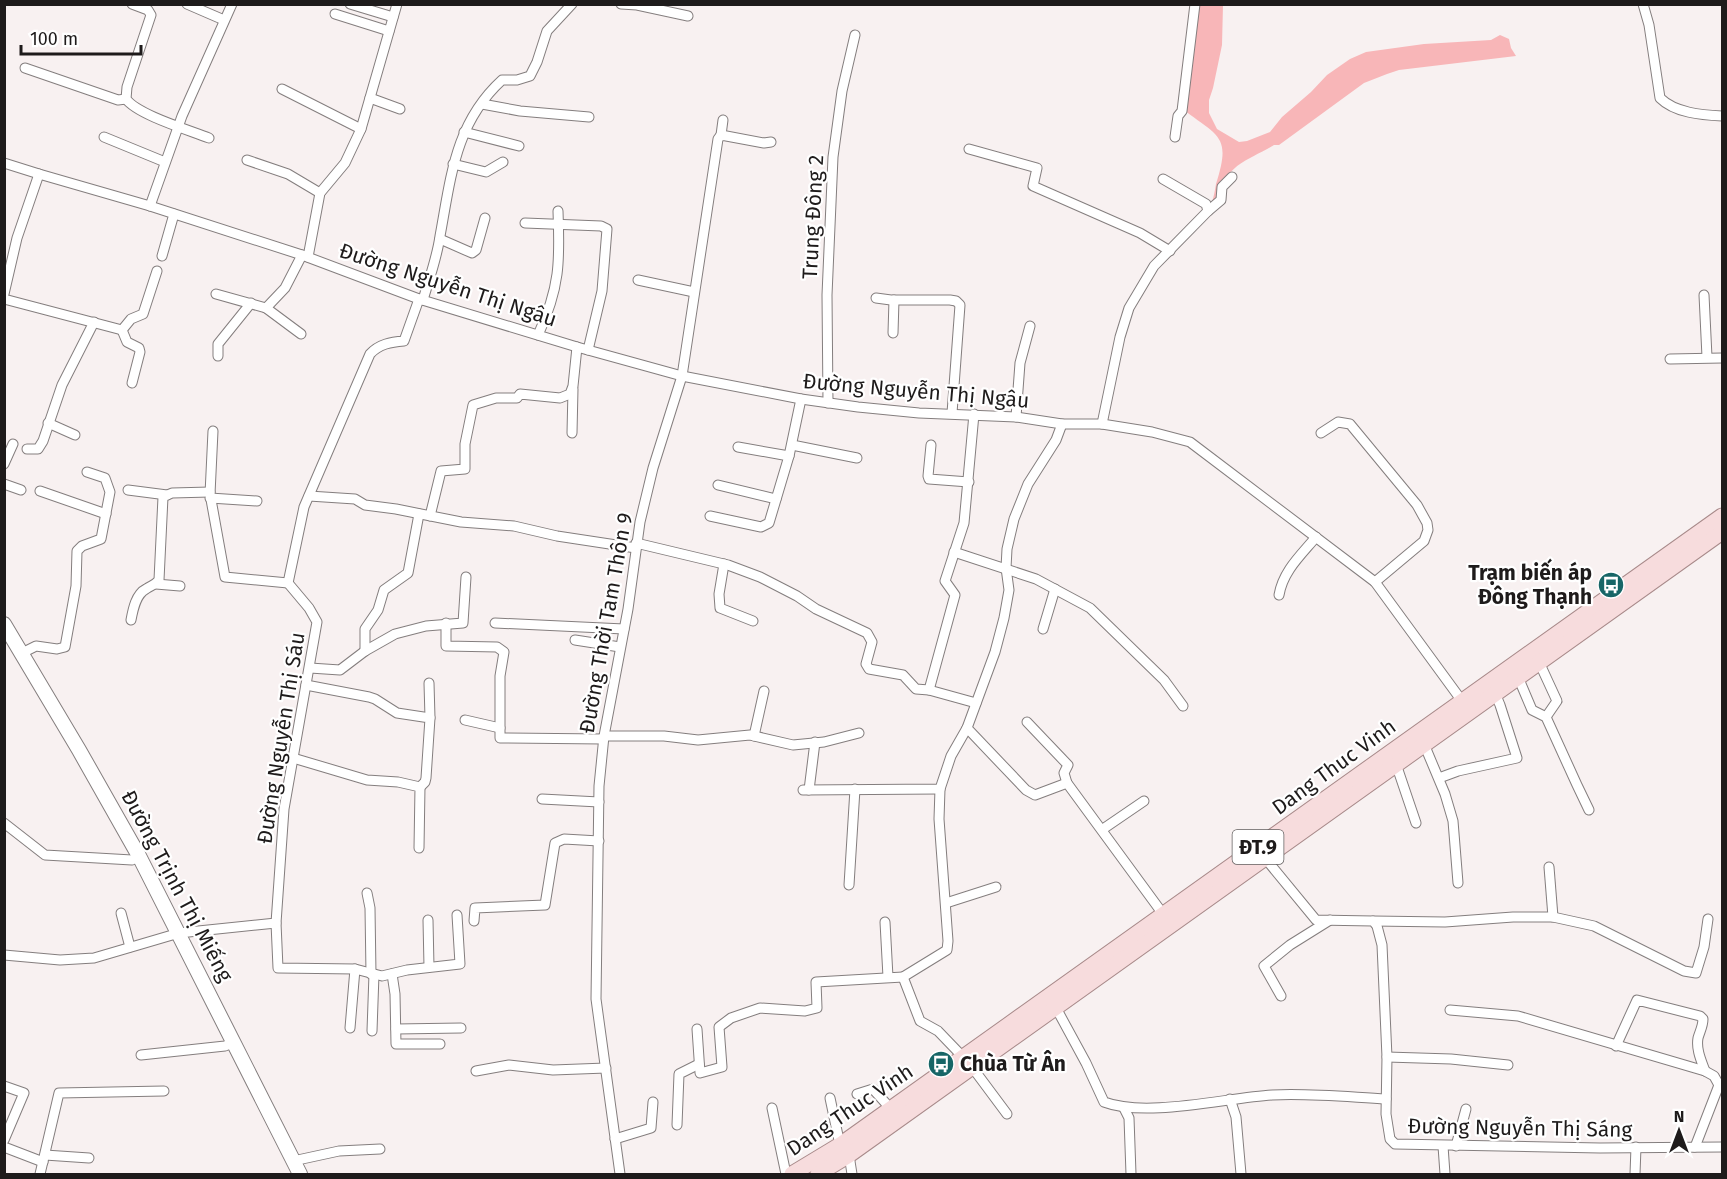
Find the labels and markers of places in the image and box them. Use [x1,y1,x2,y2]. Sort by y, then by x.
place label: Trạm biến áp Đông Thạnh [1468,558,1592,610]
bus stop icon: Trạm biến áp Đông Thạnh [1596,570,1626,600]
bus stop icon: Chùa Từ Ân [926,1049,956,1079]
place label: Chùa Từ Ân [960,1050,1066,1077]

